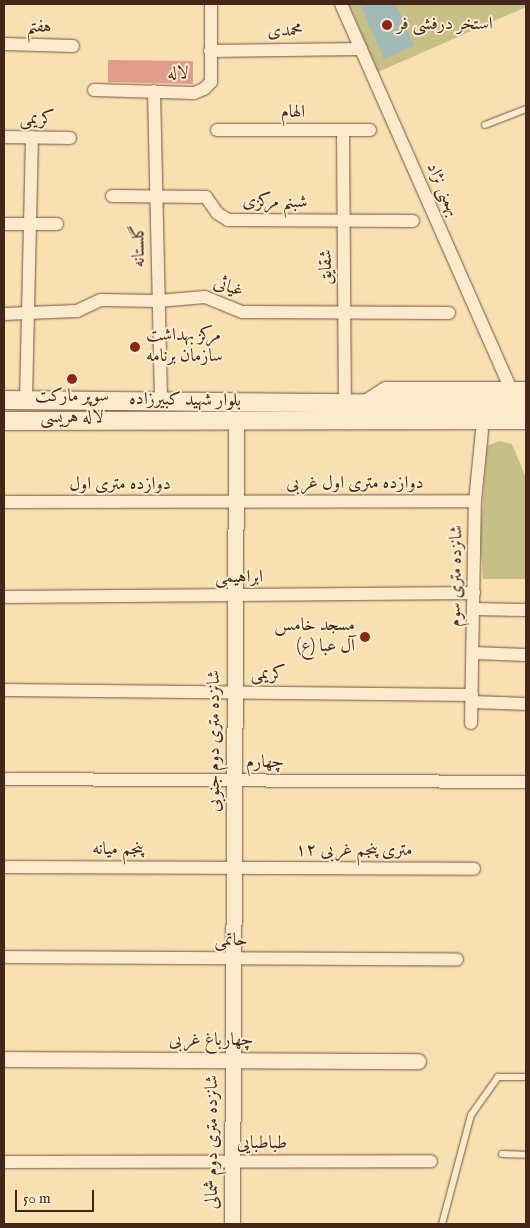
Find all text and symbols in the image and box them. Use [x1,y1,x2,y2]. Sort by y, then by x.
place label: استخر درفشی فر [397,14,493,36]
street label: هفتم [26,17,52,39]
marker: استخر درفشی فر [381,19,393,31]
street label: محمدی [267,21,303,43]
street label: لاله [167,63,189,85]
street label: الهام [281,102,305,124]
street label: کریمی [19,109,55,131]
street label: بهمنی نژاد [421,160,463,220]
street label: شبنم مرکزی [242,192,308,214]
street label: گلستانه [129,224,151,268]
street label: شقایق [316,249,338,285]
street label: غیاثی [210,273,246,303]
place label: مرکز بهداشت سازمان برنامه [146,326,223,368]
marker: مرکز بهداشت سازمان برنامه [128,340,142,354]
marker: سوپر مارکت لاله هریسی [66,373,78,385]
place label: سوپر مارکت لاله هریسی [35,387,109,429]
street label: بلوار شهید کبیرزاده [129,389,241,413]
street label: دوازده متری اول غربی [286,473,424,495]
street label: دوازده متری اول [69,474,171,496]
street label: شانزده متری سوم [445,525,469,627]
street label: ابراهیمی [215,567,263,589]
place label: مسجد خامس آل عبا (ع) [274,616,355,659]
marker: مسجد خامس آل عبا (ع) [359,631,371,643]
street label: کریمی [250,664,286,686]
street label: شانزده متری دوم جنوبی [204,670,226,812]
street label: چهارم [246,752,284,774]
street label: پنجم میانه [92,839,144,861]
street label: ۱۲ متری پنجم غربی [296,840,412,862]
street label: حاتمی [214,930,248,952]
street label: چهارباغ غربی [169,1030,253,1052]
street label: شانزده متری دوم شمالی [202,1075,224,1209]
street label: طباطبایی [237,1133,287,1155]
scale bar [18,1180,96,1212]
text: 50 m [23,1189,51,1208]

